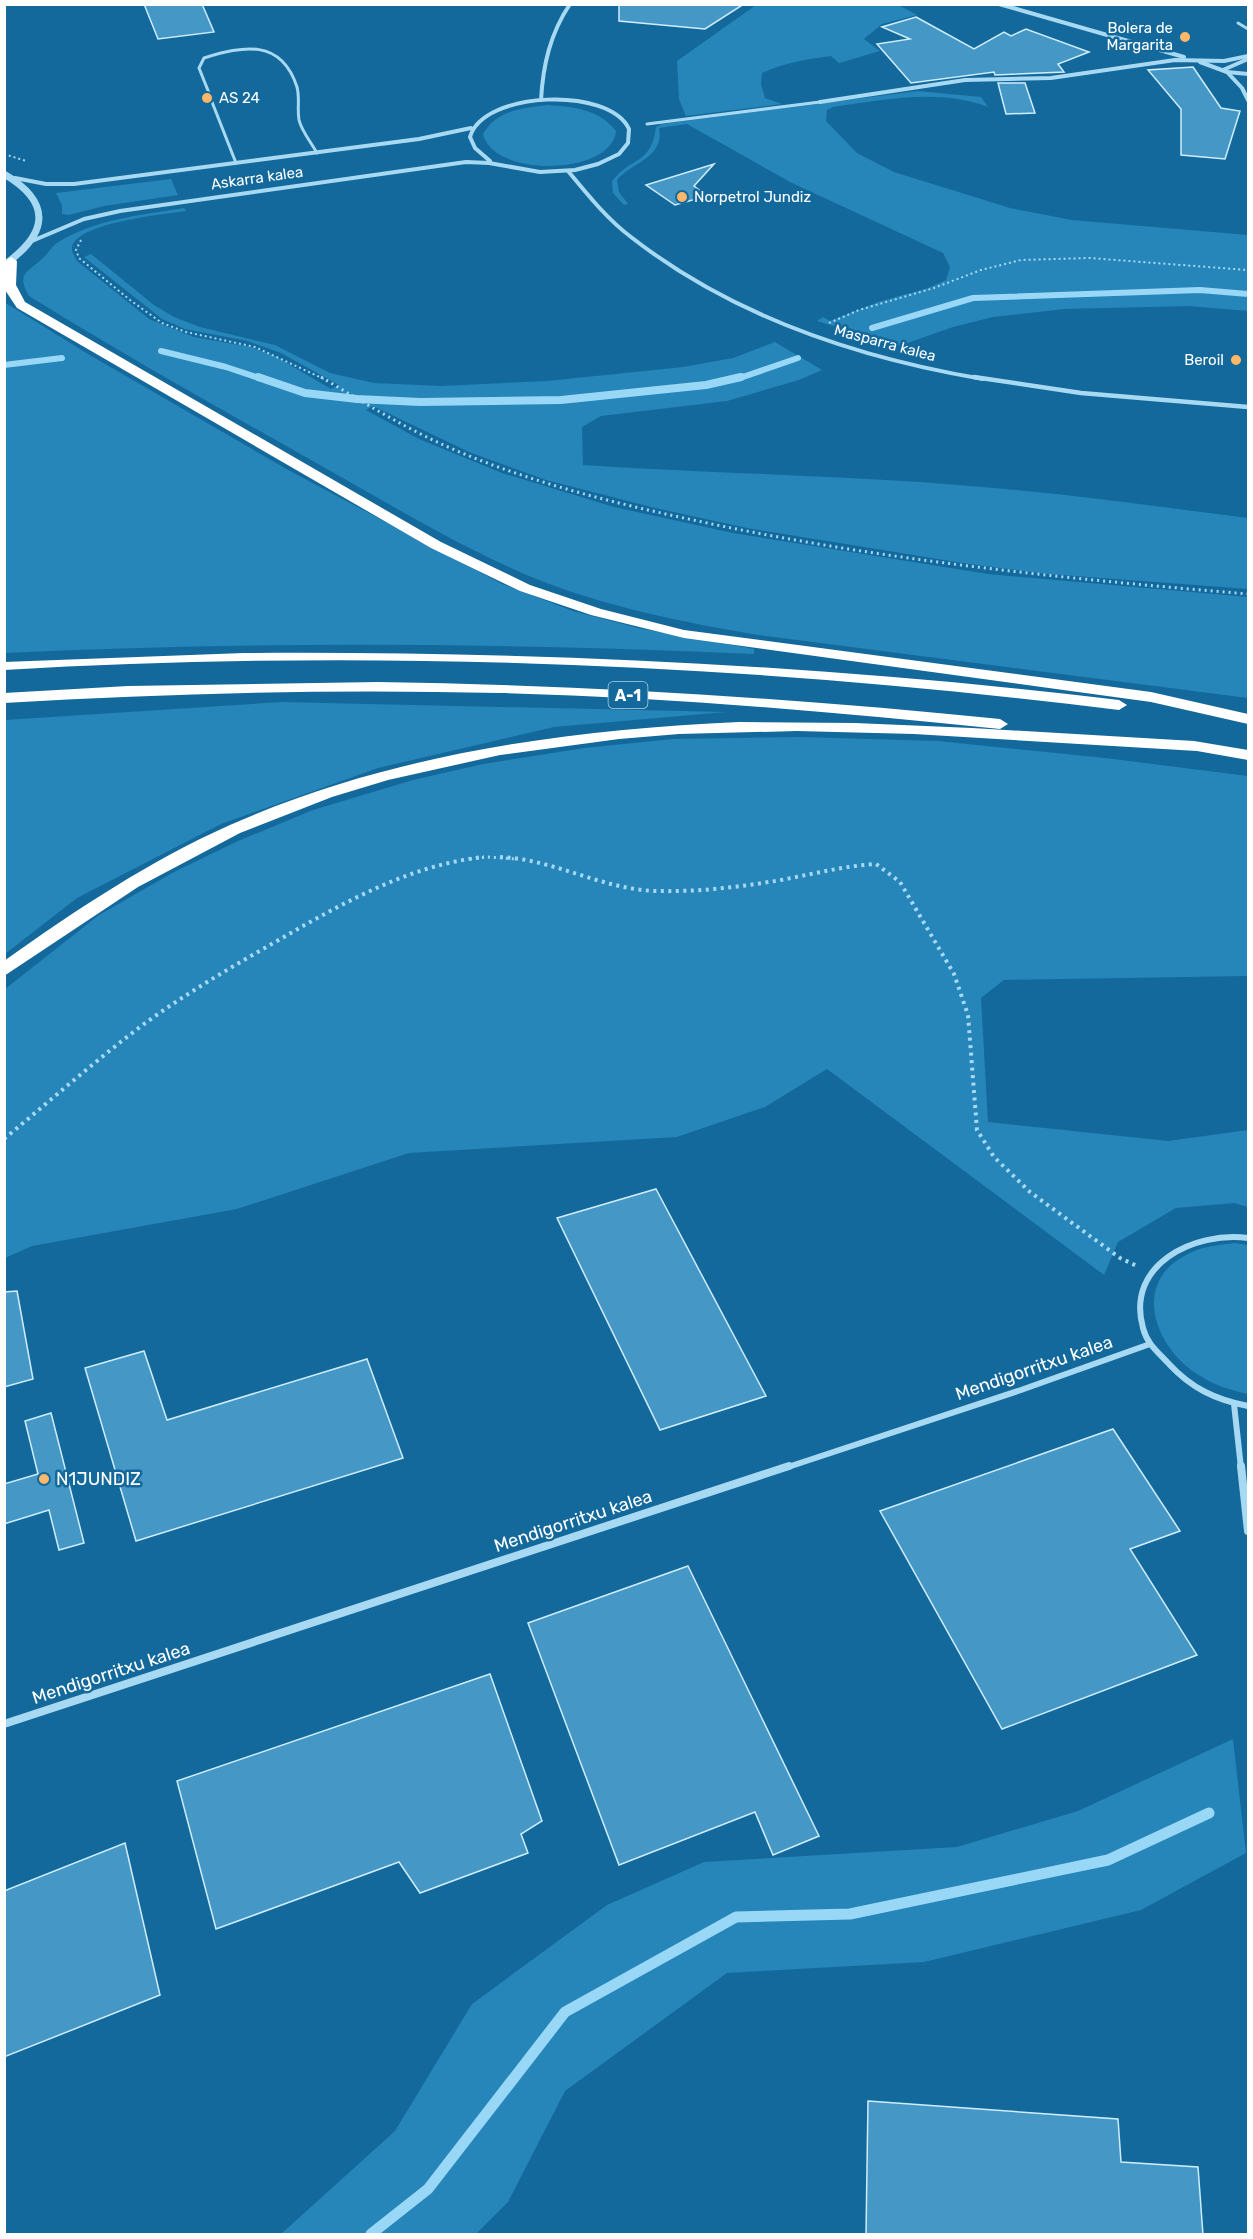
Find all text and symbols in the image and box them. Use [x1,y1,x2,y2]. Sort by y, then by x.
place label: Bolera de Margarita [1107,19,1173,54]
marker: Bolera de Margarita [1178,30,1192,44]
place label: AS 24 [219,89,260,107]
marker: AS 24 [200,91,214,105]
street label: Askarra kalea [210,163,304,193]
place label: Norpetrol Jundiz [694,188,811,206]
marker: Norpetrol Jundiz [675,190,689,204]
street label: Masparra kalea [832,321,938,365]
place label: Beroil [1184,351,1224,369]
marker: Beroil [1229,353,1243,367]
road number: A-1 [608,682,648,708]
street label: Mendigorritxu kalea [952,1331,1116,1405]
place label: N1JUNDIZ [56,1468,141,1490]
marker: N1JUNDIZ [37,1472,51,1486]
street label: Mendigorritxu kalea [491,1485,655,1557]
street label: Mendigorritxu kalea [29,1637,193,1709]

